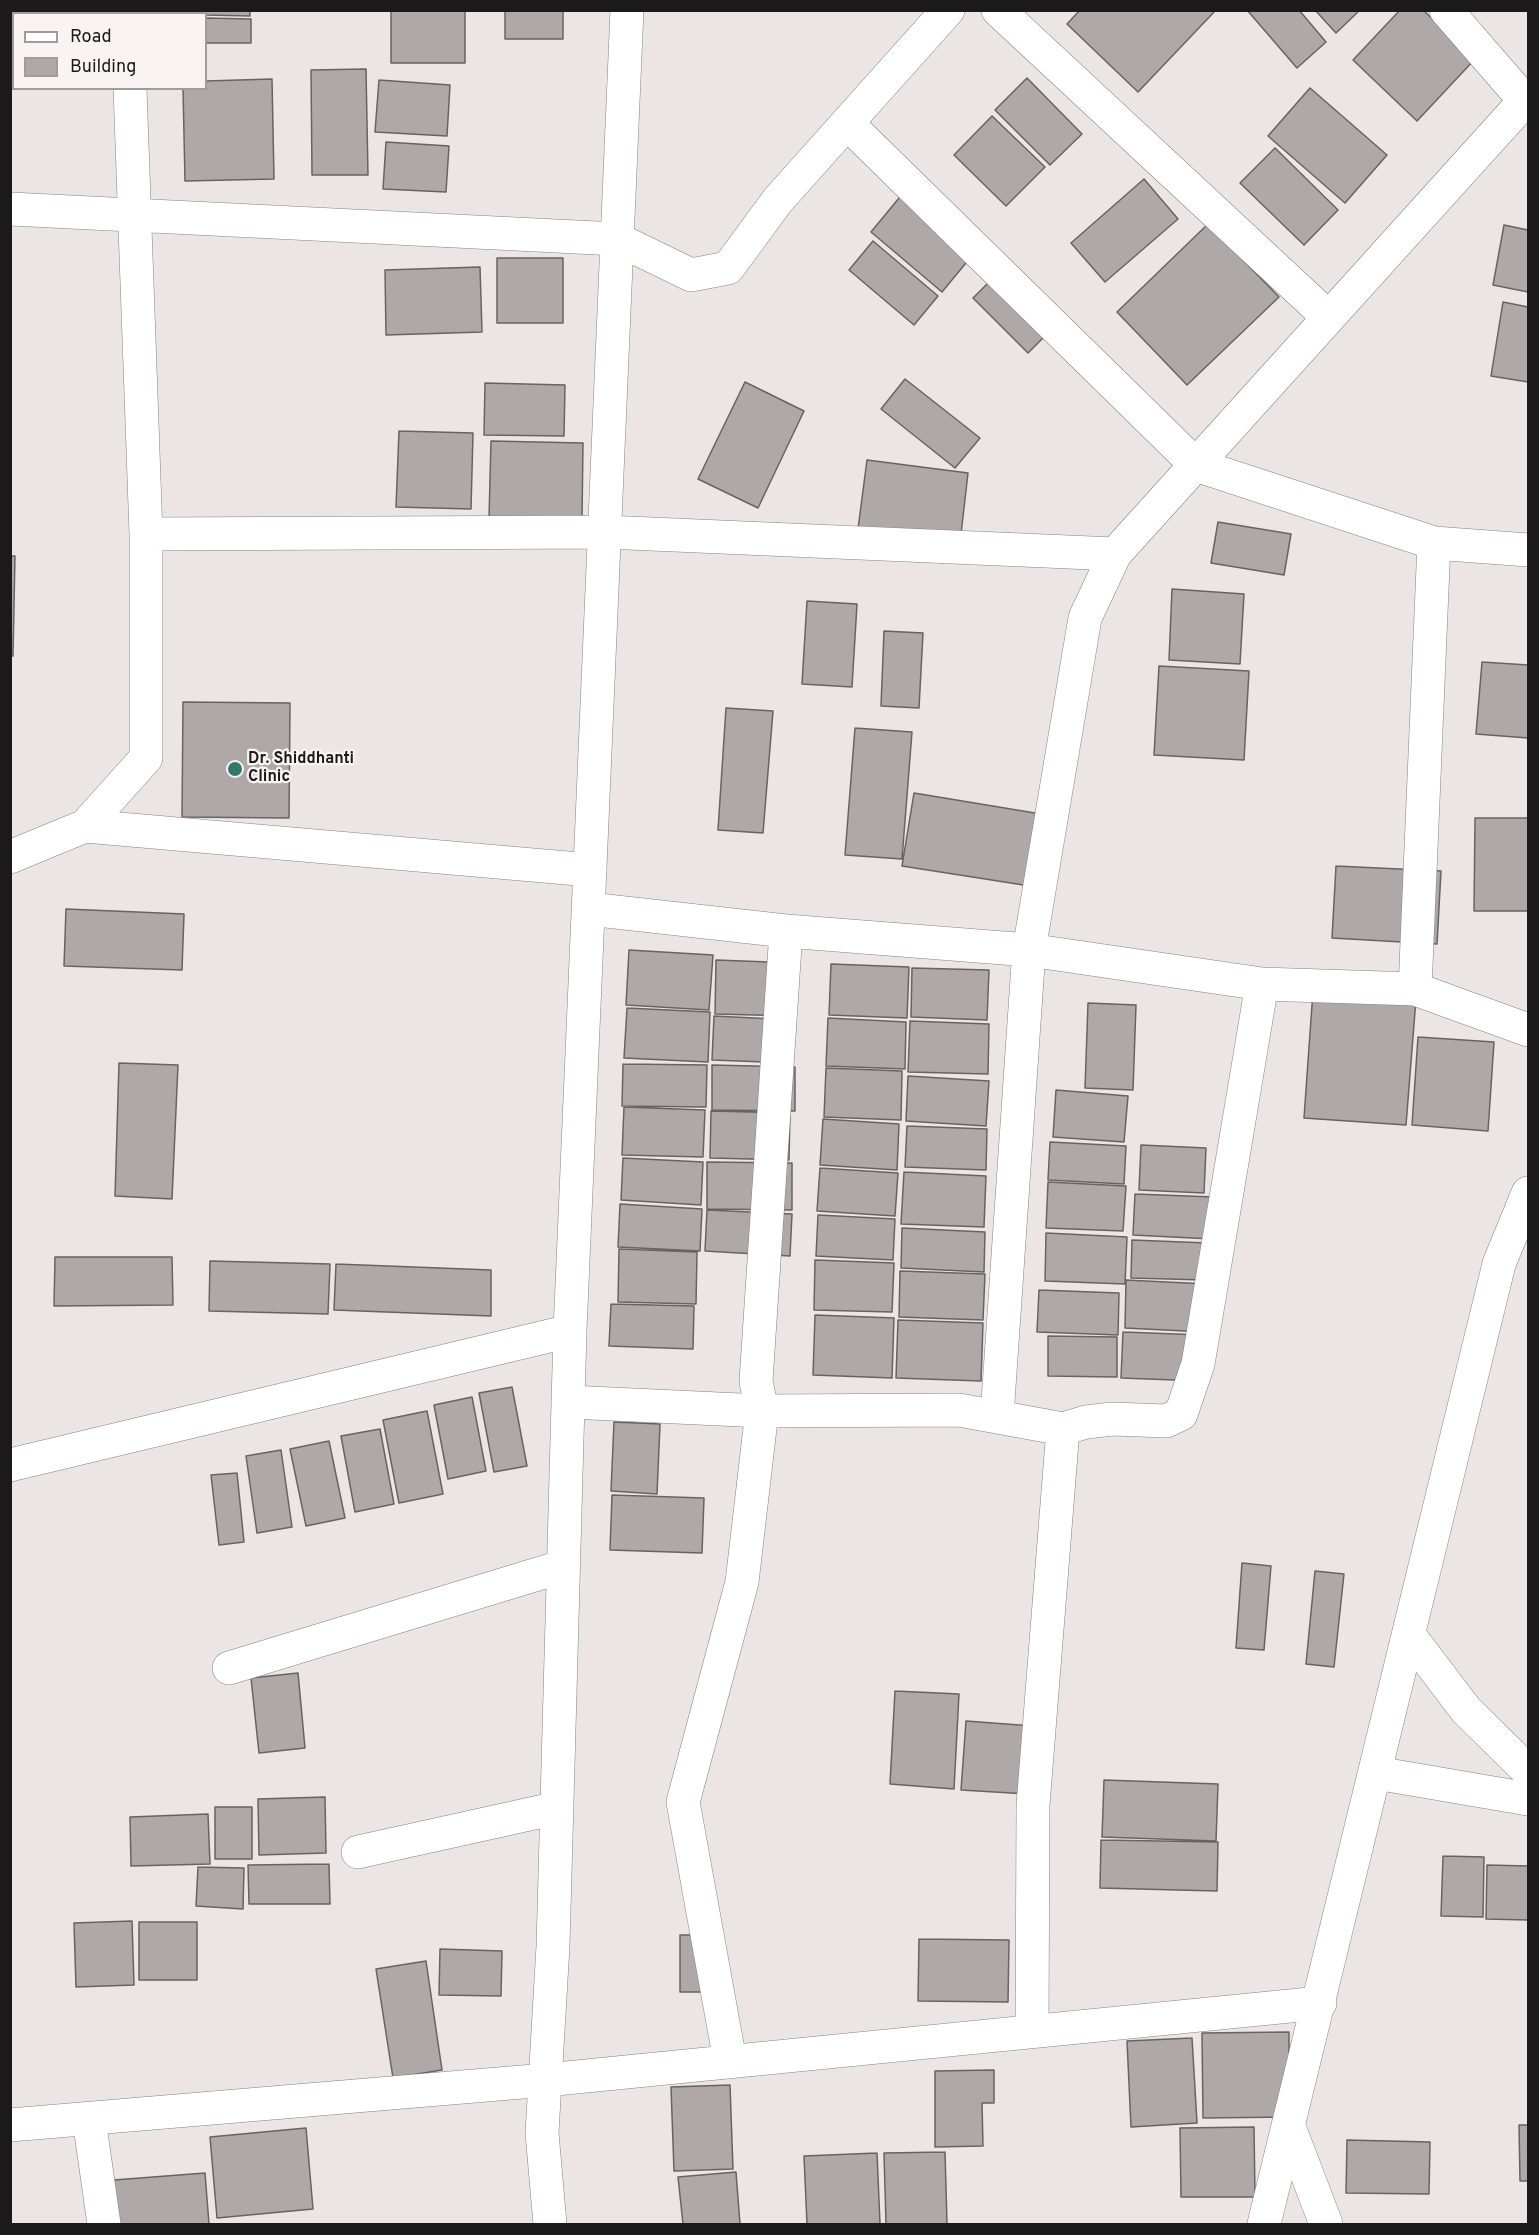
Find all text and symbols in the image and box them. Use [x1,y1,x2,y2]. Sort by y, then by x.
legend [12,12,207,90]
text: Road [70,26,112,49]
text: Building [70,56,136,79]
place label: Dr. Shiddhanti Clinic [248,750,354,788]
marker: Dr. Shiddhanti Clinic [226,760,244,778]

